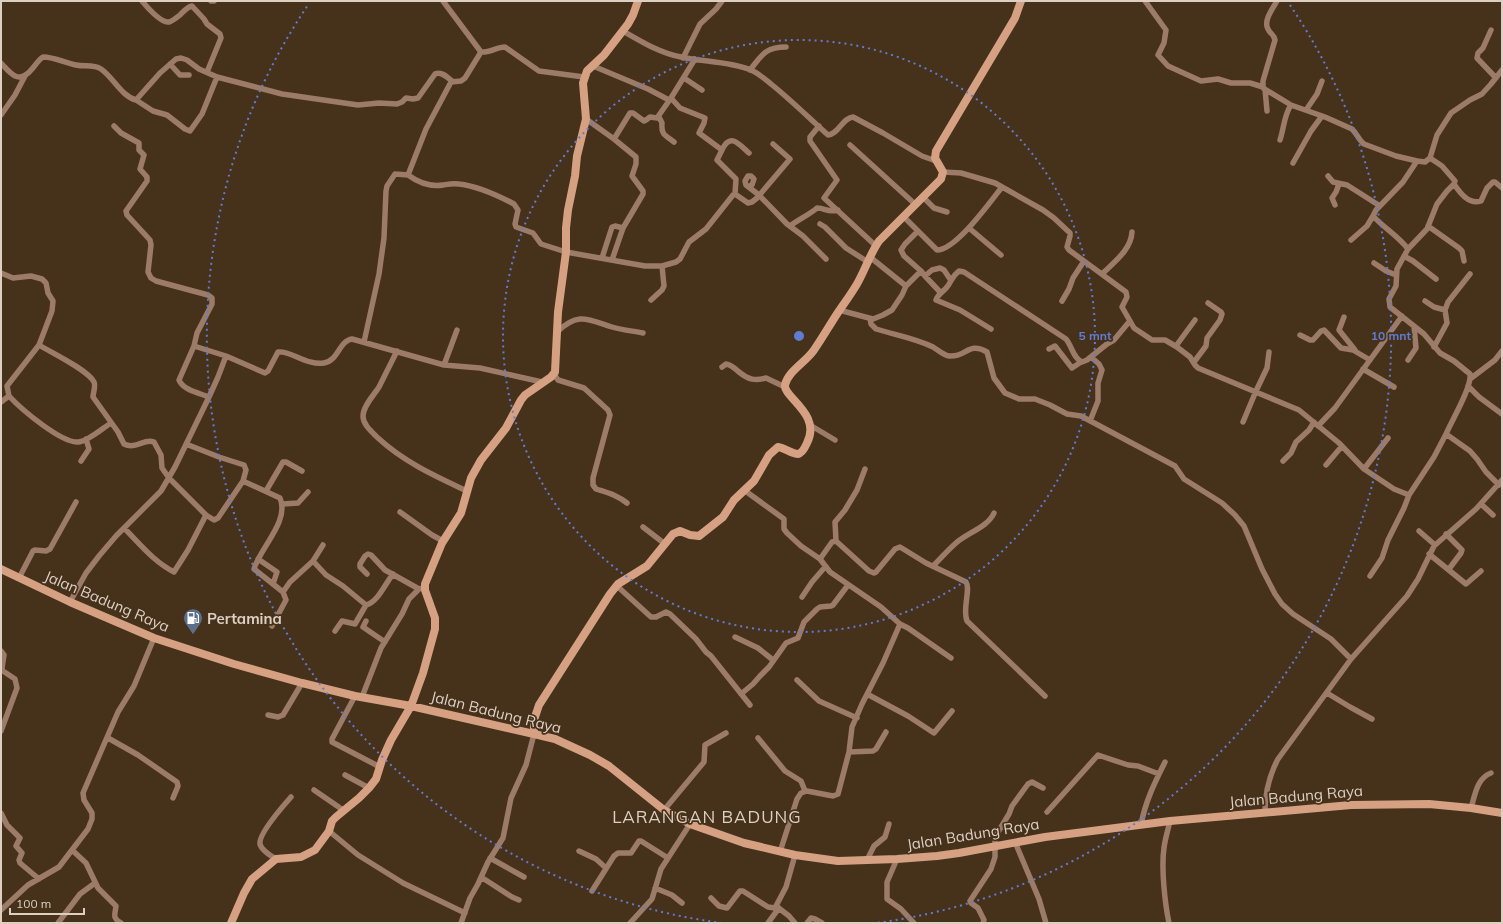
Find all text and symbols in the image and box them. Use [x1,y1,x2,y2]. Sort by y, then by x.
text: 5 mnt [1078,328,1112,343]
text: 10 mnt [1371,328,1412,343]
centre of rings [792,329,806,343]
street label: Jalan Badung Raya [42,566,172,636]
fuel station icon: Pertamina [182,607,204,635]
place label: Pertamina [207,609,282,628]
street label: Jalan Badung Raya [429,687,563,737]
street label: Jalan Badung Raya [1228,781,1364,811]
district label: LARANGAN BADUNG [612,806,802,827]
street label: Jalan Badung Raya [905,814,1041,854]
scale bar [10,890,84,916]
text: 100 m [16,896,51,911]

